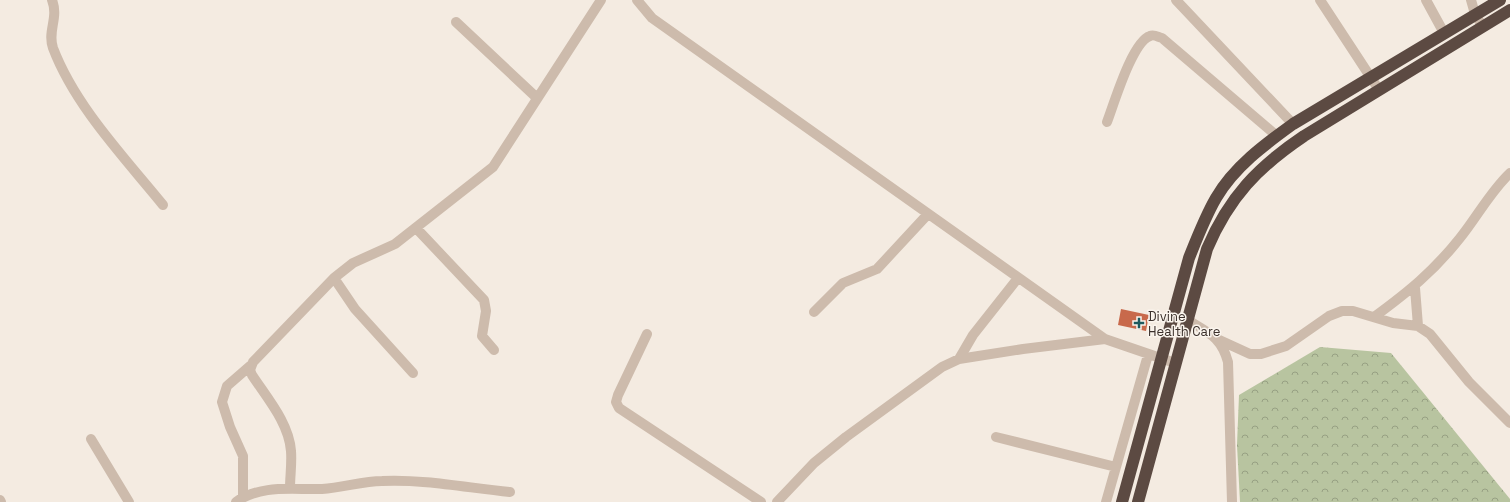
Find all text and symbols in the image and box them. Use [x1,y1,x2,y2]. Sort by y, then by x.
place label: Divine Health Care [1148,308,1220,340]
marker: Divine Health Care [1133,317,1145,329]

